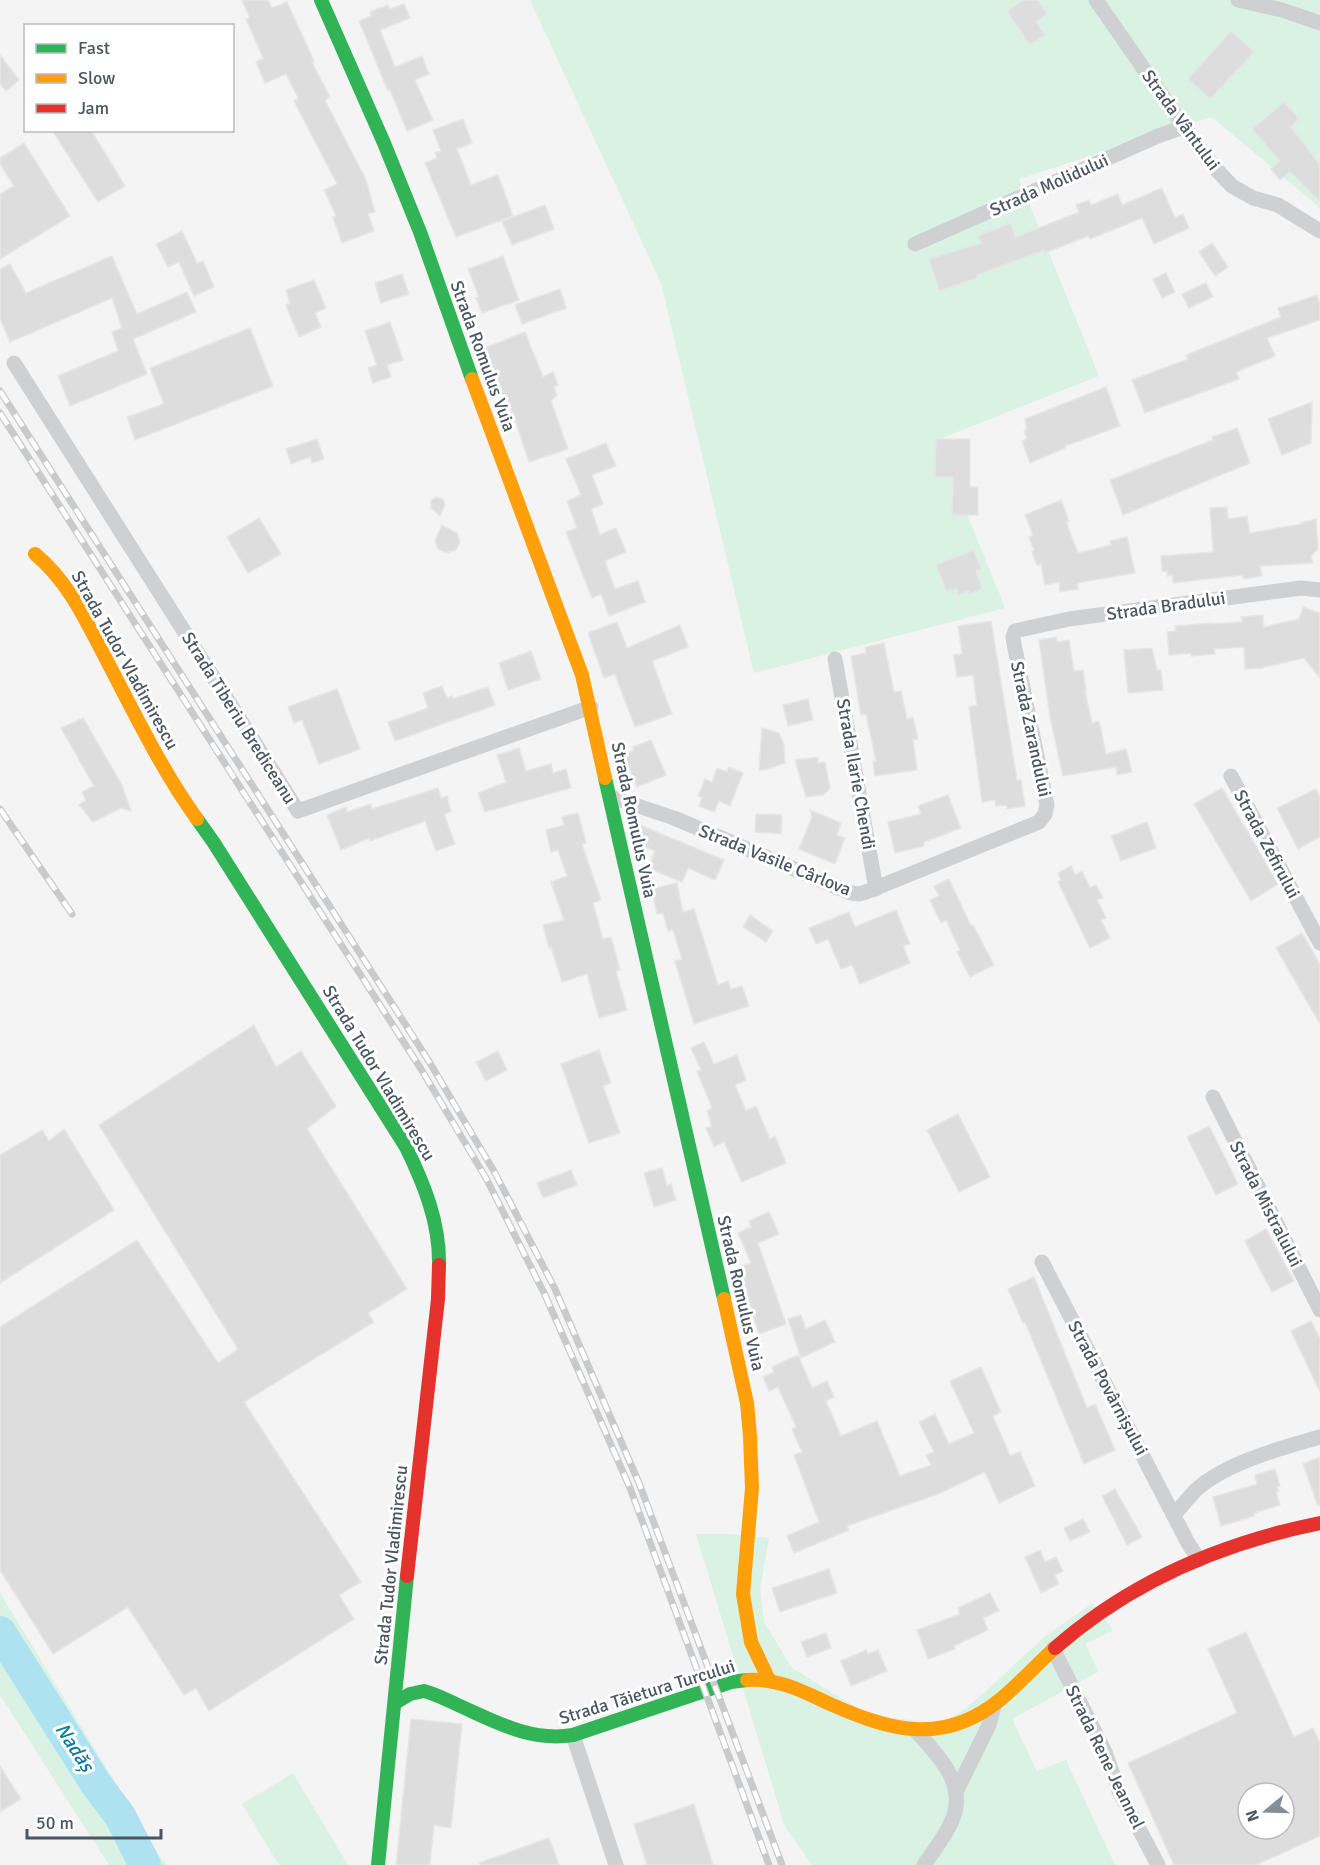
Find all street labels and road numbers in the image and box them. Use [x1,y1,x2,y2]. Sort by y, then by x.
street label: Strada Vântului [1137,65,1225,175]
street label: Strada Molidului [986,149,1112,221]
street label: Strada Romulus Vuia [445,278,521,434]
street label: Strada Tudor Vladimirescu [67,567,183,753]
street label: Strada Bradului [1105,587,1227,625]
street label: Strada Tiberiu Brediceanu [177,628,301,808]
street label: Strada Zarandului [1006,659,1056,799]
street label: Strada Ilarie Chendi [832,697,880,851]
street label: Strada Romulus Vuia [607,740,661,900]
street label: Strada Zefirului [1229,786,1305,902]
street label: Strada Vasile Cârlova [696,819,854,901]
street label: Strada Tudor Vladimirescu [318,981,440,1165]
street label: Strada Mistralului [1225,1137,1307,1271]
street label: Strada Romulus Vuia [712,1213,770,1373]
street label: Strada Povârnișului [1063,1317,1153,1459]
street label: Strada Tudor Vladimirescu [370,1464,412,1666]
street label: Strada Tăietura Turcului [556,1655,738,1729]
street label: Strada Rene Jeannel [1061,1682,1149,1832]

